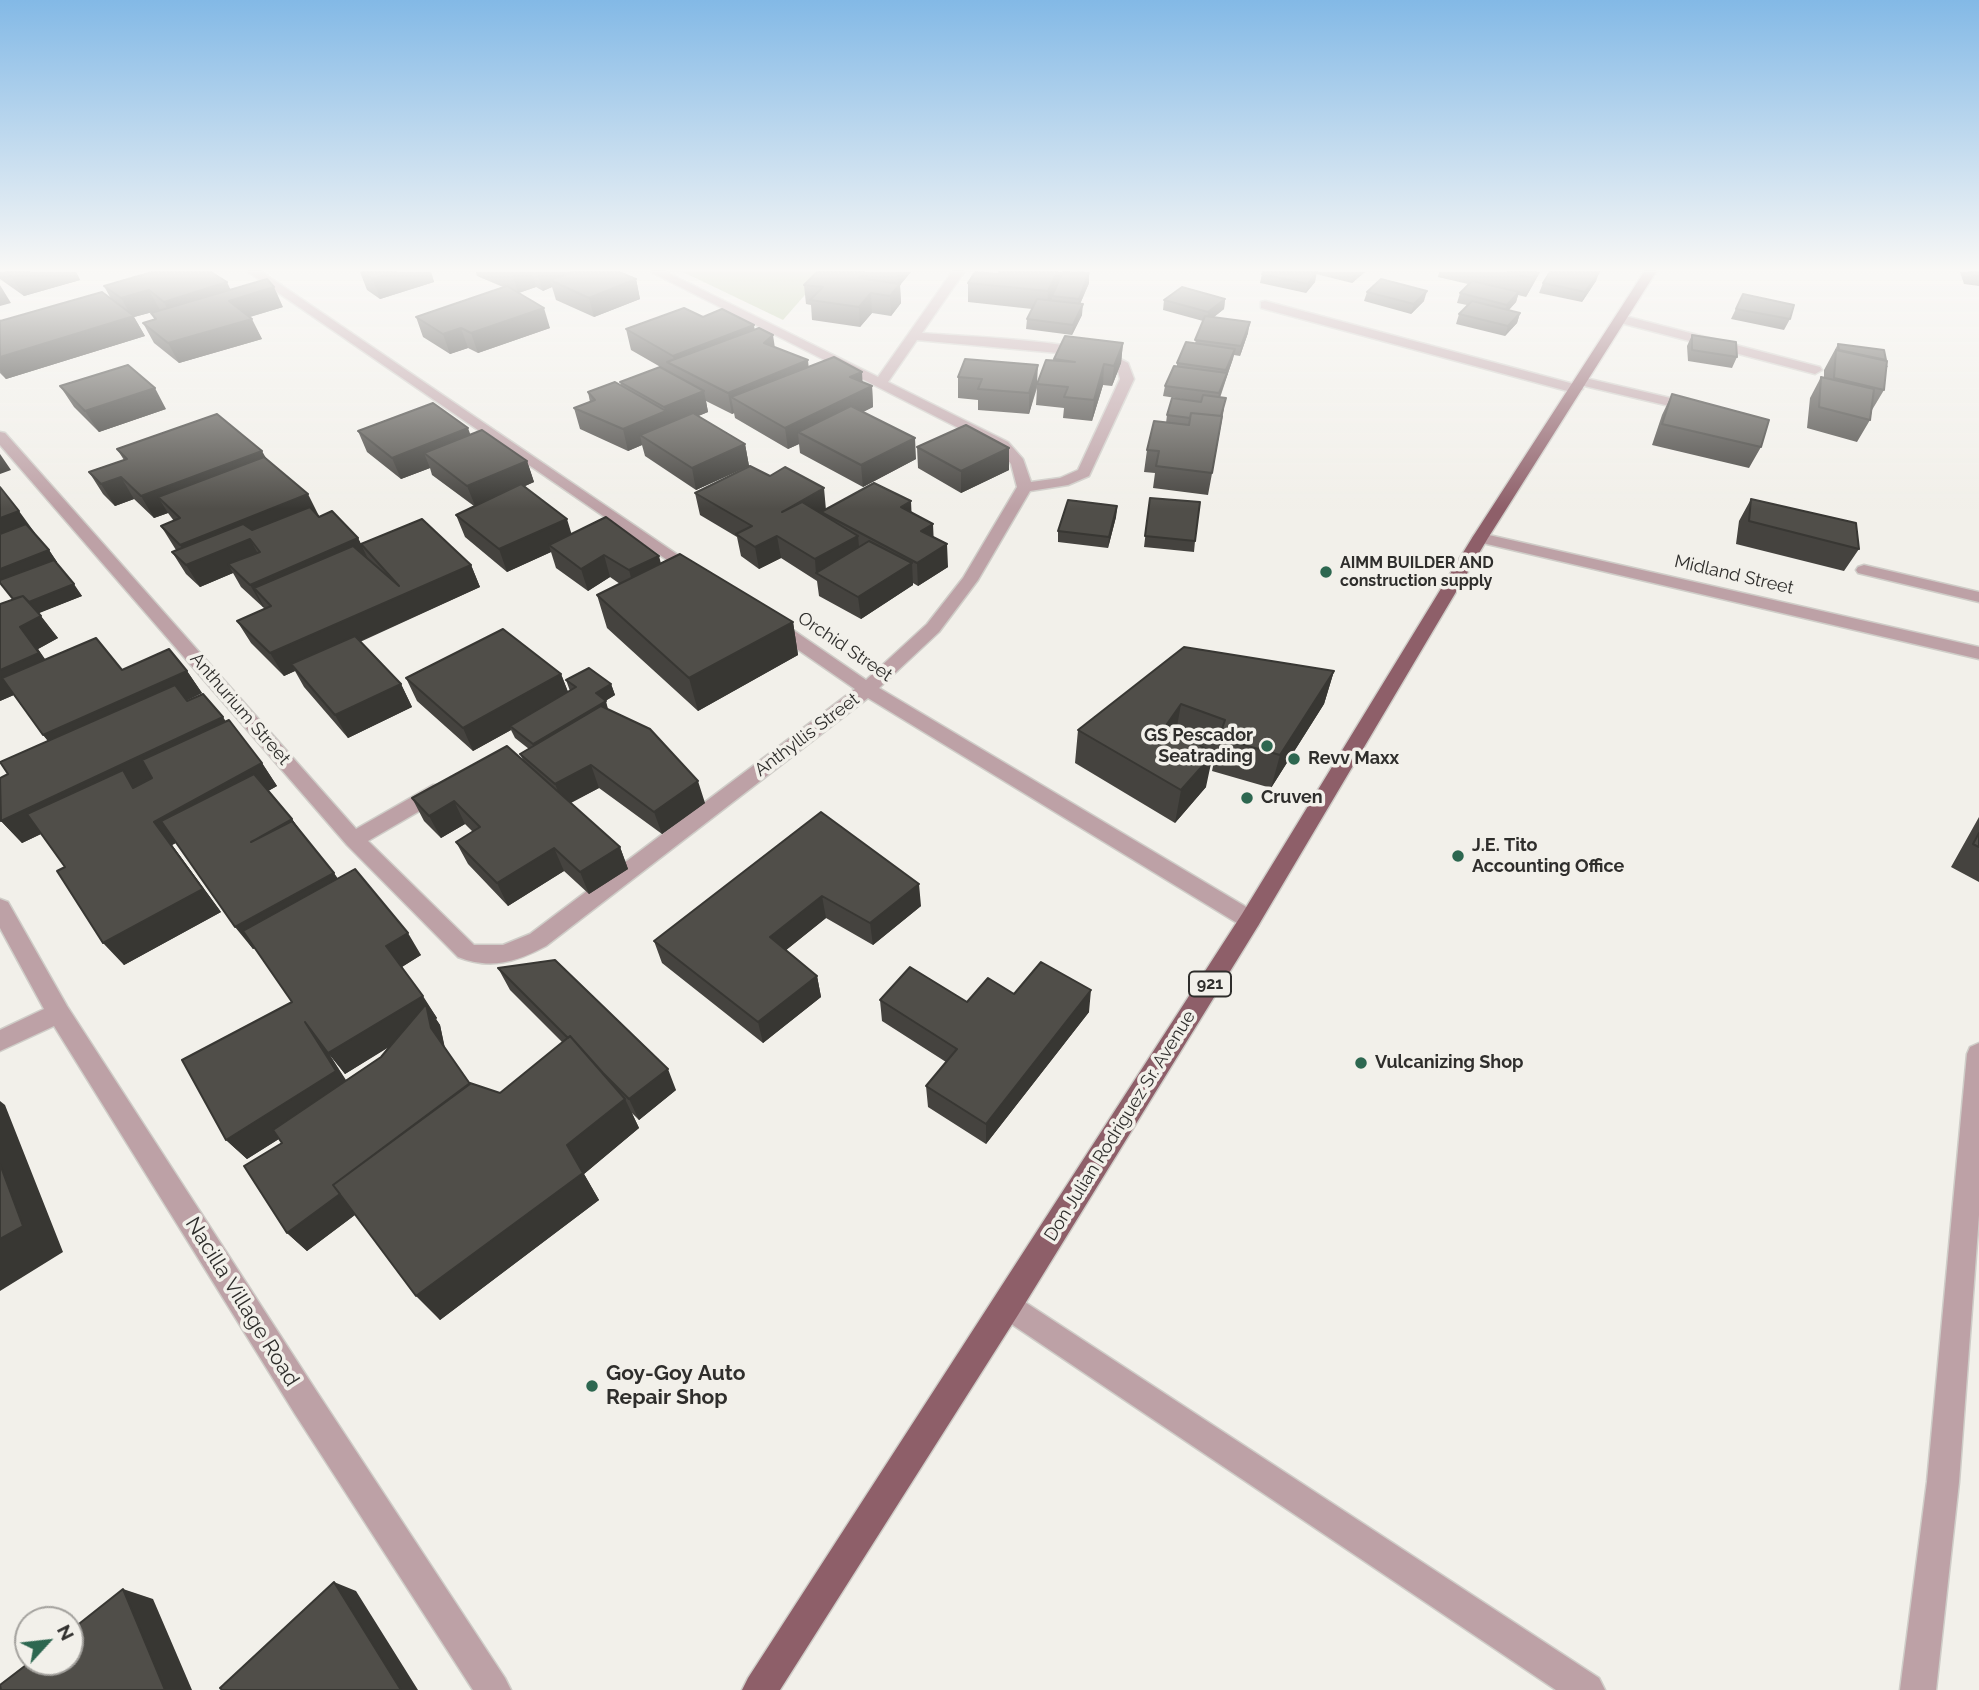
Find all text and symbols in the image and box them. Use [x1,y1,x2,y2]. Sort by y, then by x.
street label: Midland Street [1672,551,1796,599]
place label: AIMM BUILDER AND construction supply [1340,553,1494,591]
marker: AIMM BUILDER AND construction supply [1318,564,1334,580]
street label: Orchid Street [794,607,896,687]
street label: Anthurium Street [185,648,295,770]
street label: Anthyllis Street [750,689,864,781]
place label: GS Pescador Seatrading [1144,725,1253,768]
marker: GS Pescador Seatrading [1259,738,1275,754]
place label: Revv Maxx [1308,748,1399,770]
marker: Revv Maxx [1286,751,1302,767]
place label: Cruven [1261,787,1323,809]
marker: Cruven [1239,790,1255,806]
place label: J.E. Tito Accounting Office [1472,835,1624,878]
marker: J.E. Tito Accounting Office [1450,848,1466,864]
road number: 921 [1189,972,1231,996]
street label: Don Julian Rodriguez Sr. Avenue [1040,1007,1200,1245]
place label: Vulcanizing Shop [1375,1052,1523,1074]
marker: Vulcanizing Shop [1353,1055,1369,1071]
street label: Nacilla Village Road [180,1213,304,1391]
place label: Goy-Goy Auto Repair Shop [606,1361,745,1411]
marker: Goy-Goy Auto Repair Shop [584,1378,600,1394]
north arrow [14,1606,84,1676]
text: N [53,1621,79,1644]

